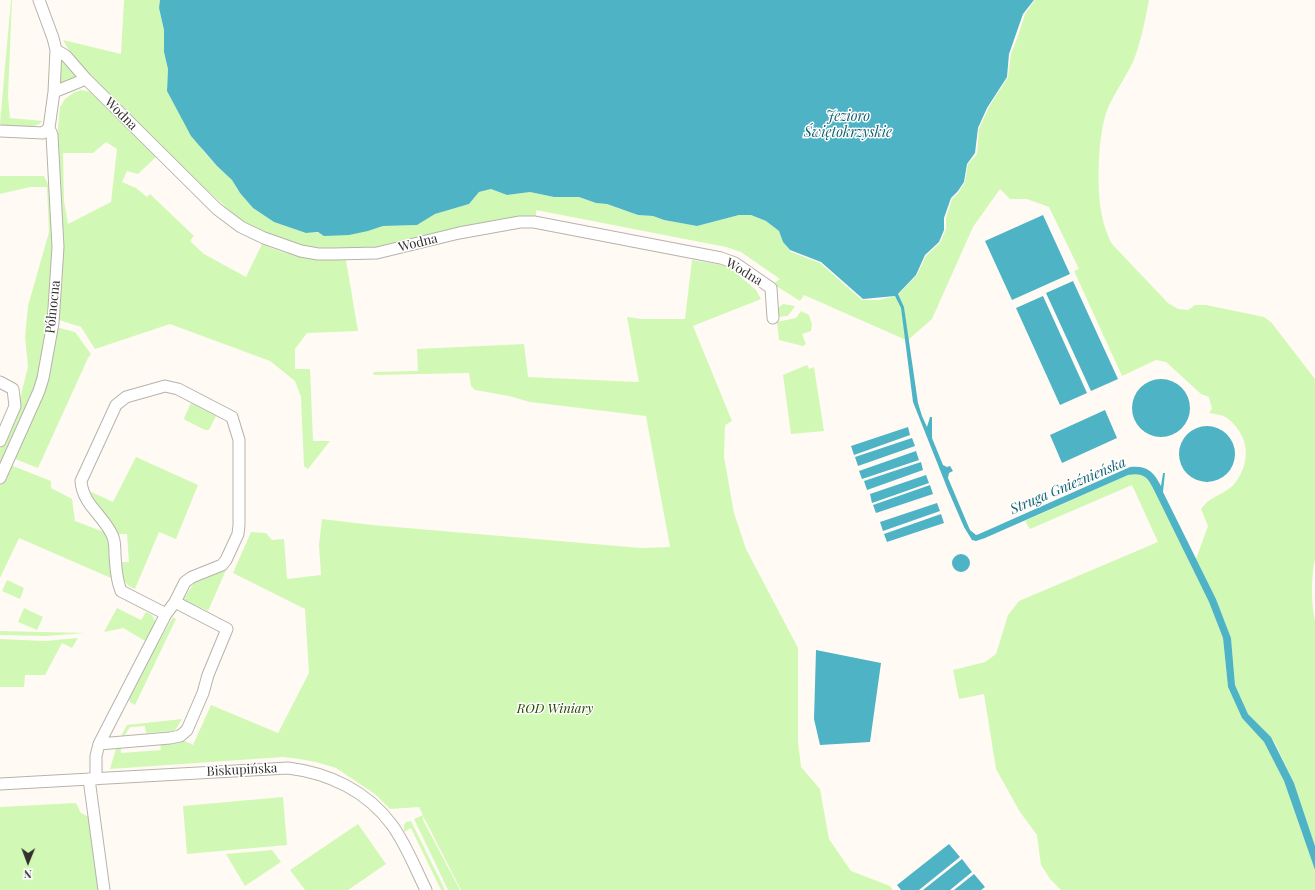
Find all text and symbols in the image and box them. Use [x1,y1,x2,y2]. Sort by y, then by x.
street label: Wodna [101,94,141,134]
water label: Jezioro Świętokrzyskie [804,109,892,142]
street label: Wodna [397,231,439,255]
street label: Wodna [723,255,765,289]
street label: Północna [42,280,64,334]
water label: Struga Gnieźnieńska [1008,454,1128,518]
park label: ROD Winiary [517,701,593,717]
street label: Biskupińska [206,760,278,780]
north arrow [8,842,48,882]
text: N [24,867,32,882]

